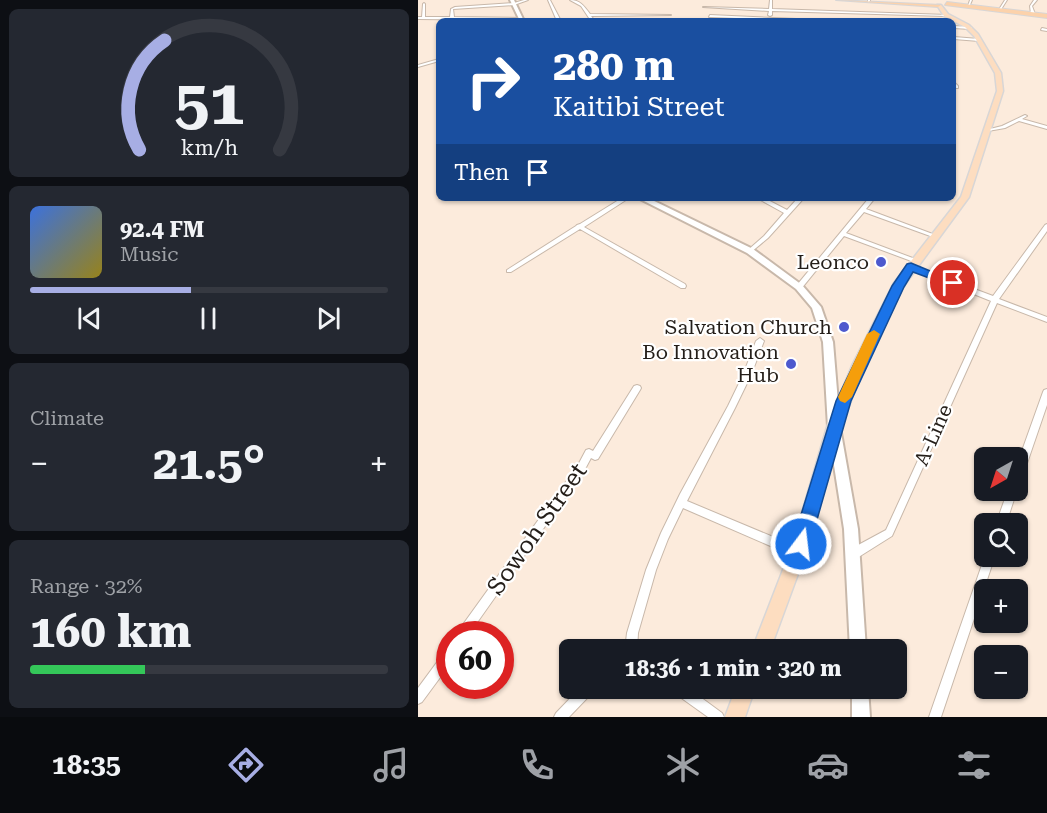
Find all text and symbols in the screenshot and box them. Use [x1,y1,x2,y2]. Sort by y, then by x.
text: 280 m [553,41,675,90]
icon: right [454,42,532,120]
text: 51 [174,66,244,139]
text: Kaitibi Street [553,91,724,123]
text: km/h [180,135,238,160]
icon: arrive [521,156,554,189]
text: Then [454,160,509,185]
text: 92.4 FM [120,217,204,242]
text: Music [120,242,179,266]
place label: Leonco [797,250,869,274]
marker: Leonco [874,255,888,269]
pin [927,257,978,308]
icon: arrive [936,266,969,299]
icon: previous [73,302,106,335]
icon: pause [192,302,225,335]
icon: next [312,302,345,335]
place label: Salvation Church [665,315,832,339]
marker: Salvation Church [837,320,851,334]
place label: Bo Innovation Hub [642,340,779,387]
marker: Bo Innovation Hub [784,357,798,371]
street label: A-Line [909,401,957,469]
text: Climate [30,406,104,430]
text: 21.5° [153,437,265,490]
text: − [30,444,48,483]
text: + [370,444,388,483]
north arrow [974,447,1028,501]
map controls [974,447,1028,699]
street label: Sowoh Street [481,458,593,600]
position arrow [769,512,833,576]
button: search [974,513,1028,567]
text: Range · 32% [30,574,142,598]
button: + [974,579,1028,633]
text: 160 km [30,605,191,658]
speed limit sign: 60 [436,621,514,699]
button: − [974,645,1028,699]
text: 18:36 · 1 min · 320 m [624,656,842,681]
icon: directions [225,744,267,786]
icon: music [370,744,412,786]
icon: phone [516,744,558,786]
icon: climate [662,744,704,786]
icon: car [807,744,849,786]
icon: filters [953,744,995,786]
text: 18:35 [52,749,121,781]

